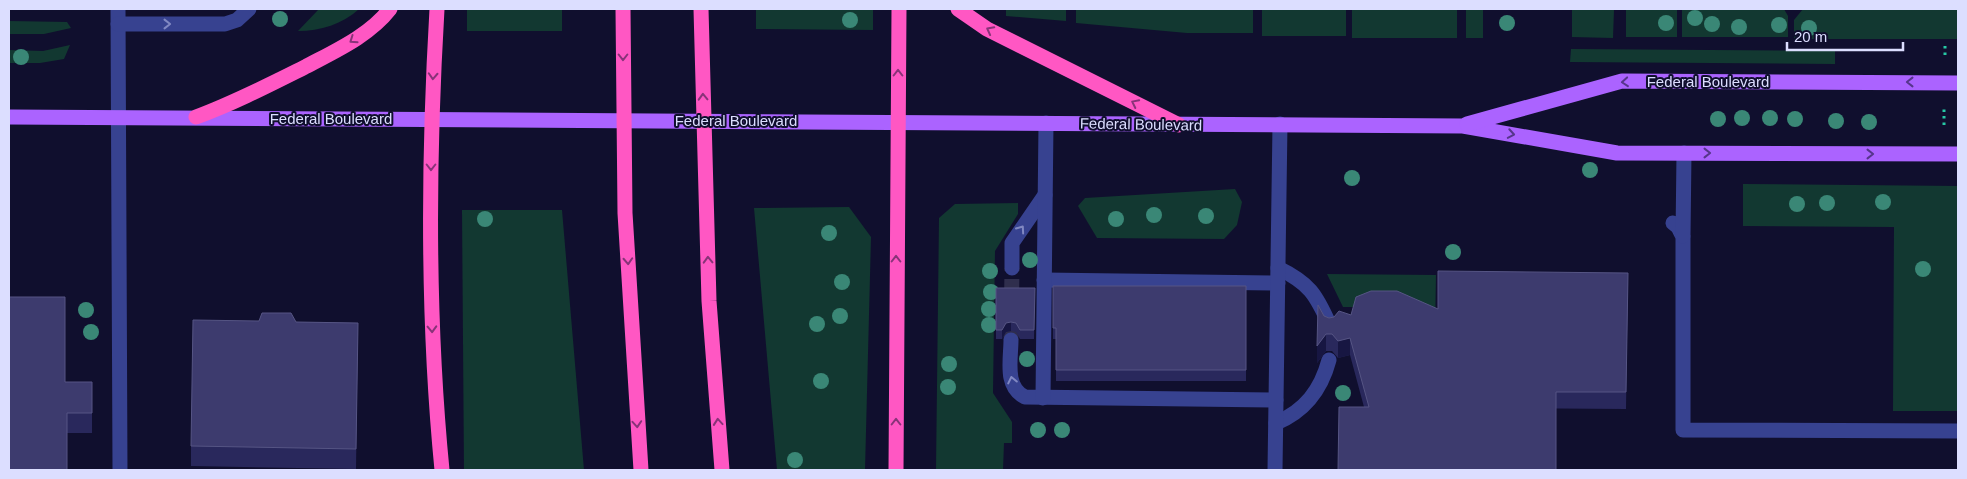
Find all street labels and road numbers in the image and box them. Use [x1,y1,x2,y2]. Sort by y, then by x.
street label: Federal Boulevard [1647,73,1769,90]
street label: Federal Boulevard [270,110,392,127]
street label: Federal Boulevard [675,112,797,129]
street label: Federal Boulevard [1080,114,1202,134]

